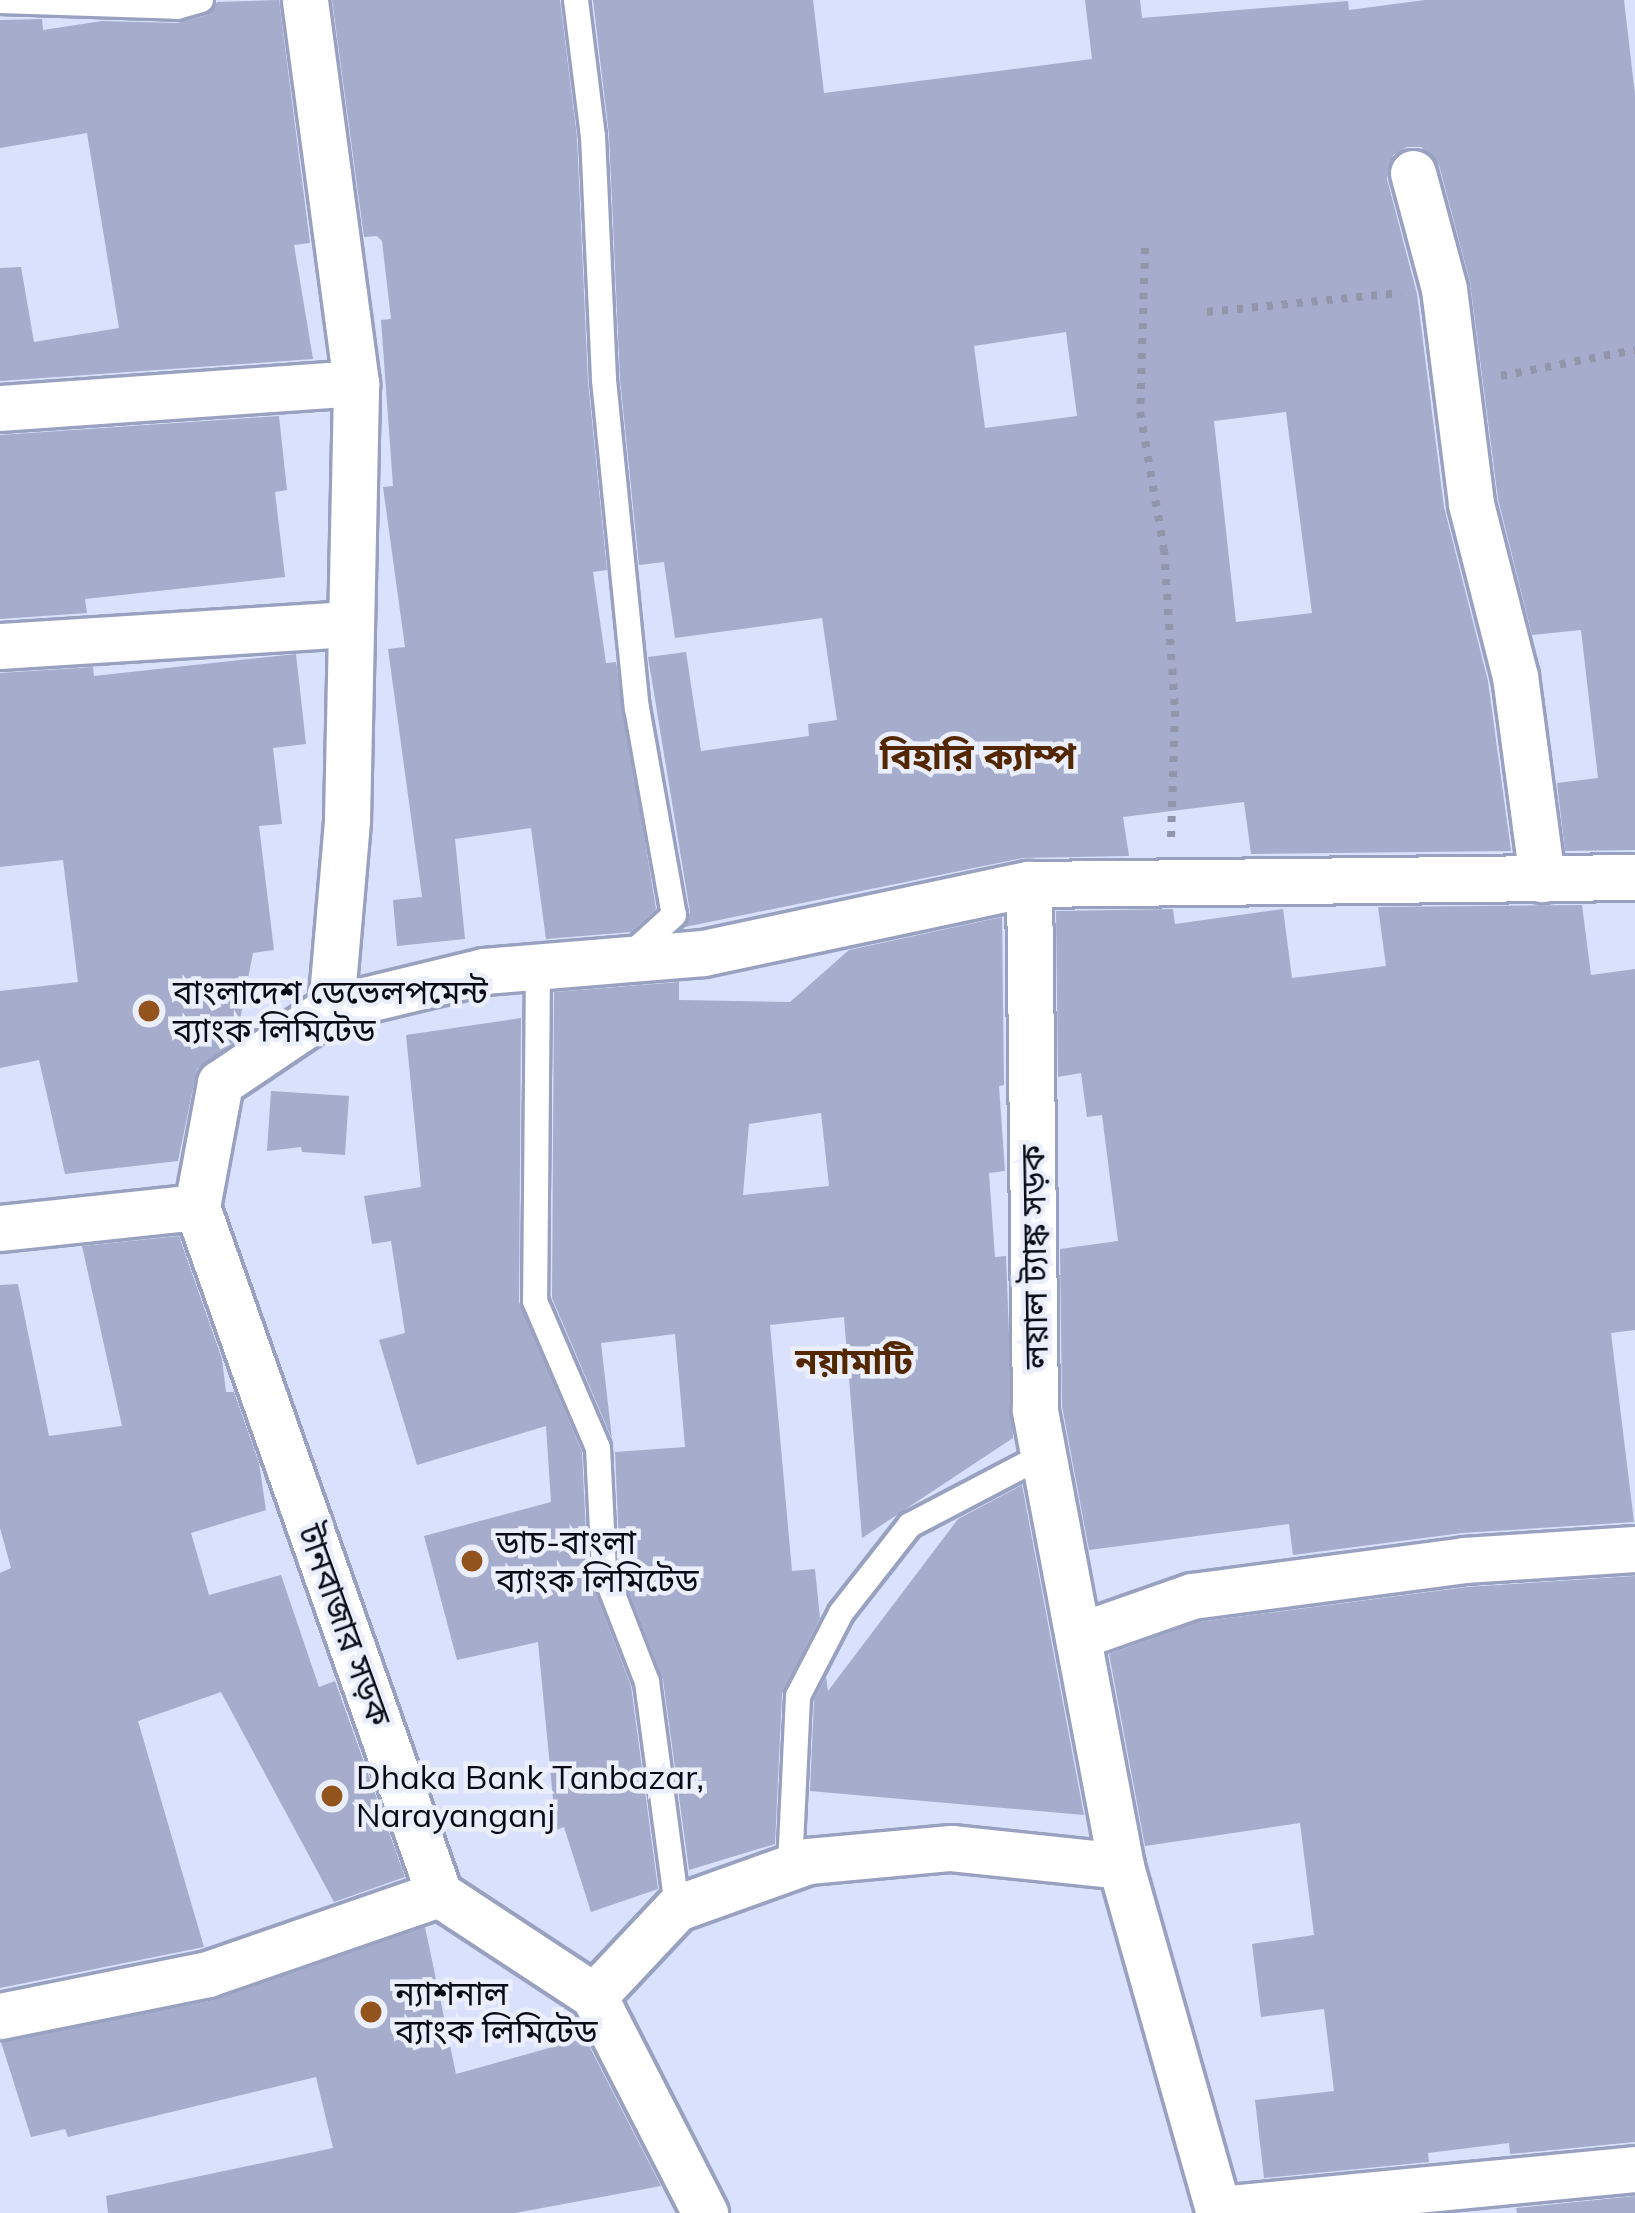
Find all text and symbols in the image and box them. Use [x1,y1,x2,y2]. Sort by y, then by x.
district label: বিহারি ক্যাম্প [880,734,1076,778]
place label: বাংলাদেশ ডেভেলপমেন্ট ব্যাংক লিমিটেড [173,972,488,1050]
marker: বাংলাদেশ ডেভেলপমেন্ট ব্যাংক লিমিটেড [136,998,162,1024]
street label: লয়াল ট্যাঙ্ক সড়ক [1012,1145,1056,1369]
district label: নয়ামাটি [795,1339,913,1383]
street label: টানবাজার সড়ক [290,1519,400,1731]
place label: ডাচ-বাংলা ব্যাংক লিমিটেড [496,1522,698,1600]
marker: ডাচ-বাংলা ব্যাংক লিমিটেড [459,1548,485,1574]
place label: Dhaka Bank Tanbazar, Narayanganj [356,1757,704,1835]
marker: Dhaka Bank Tanbazar, Narayanganj [319,1783,345,1809]
place label: ন্যাশনাল ব্যাংক লিমিটেড [395,1973,597,2051]
marker: ন্যাশনাল ব্যাংক লিমিটেড [358,1999,384,2025]

